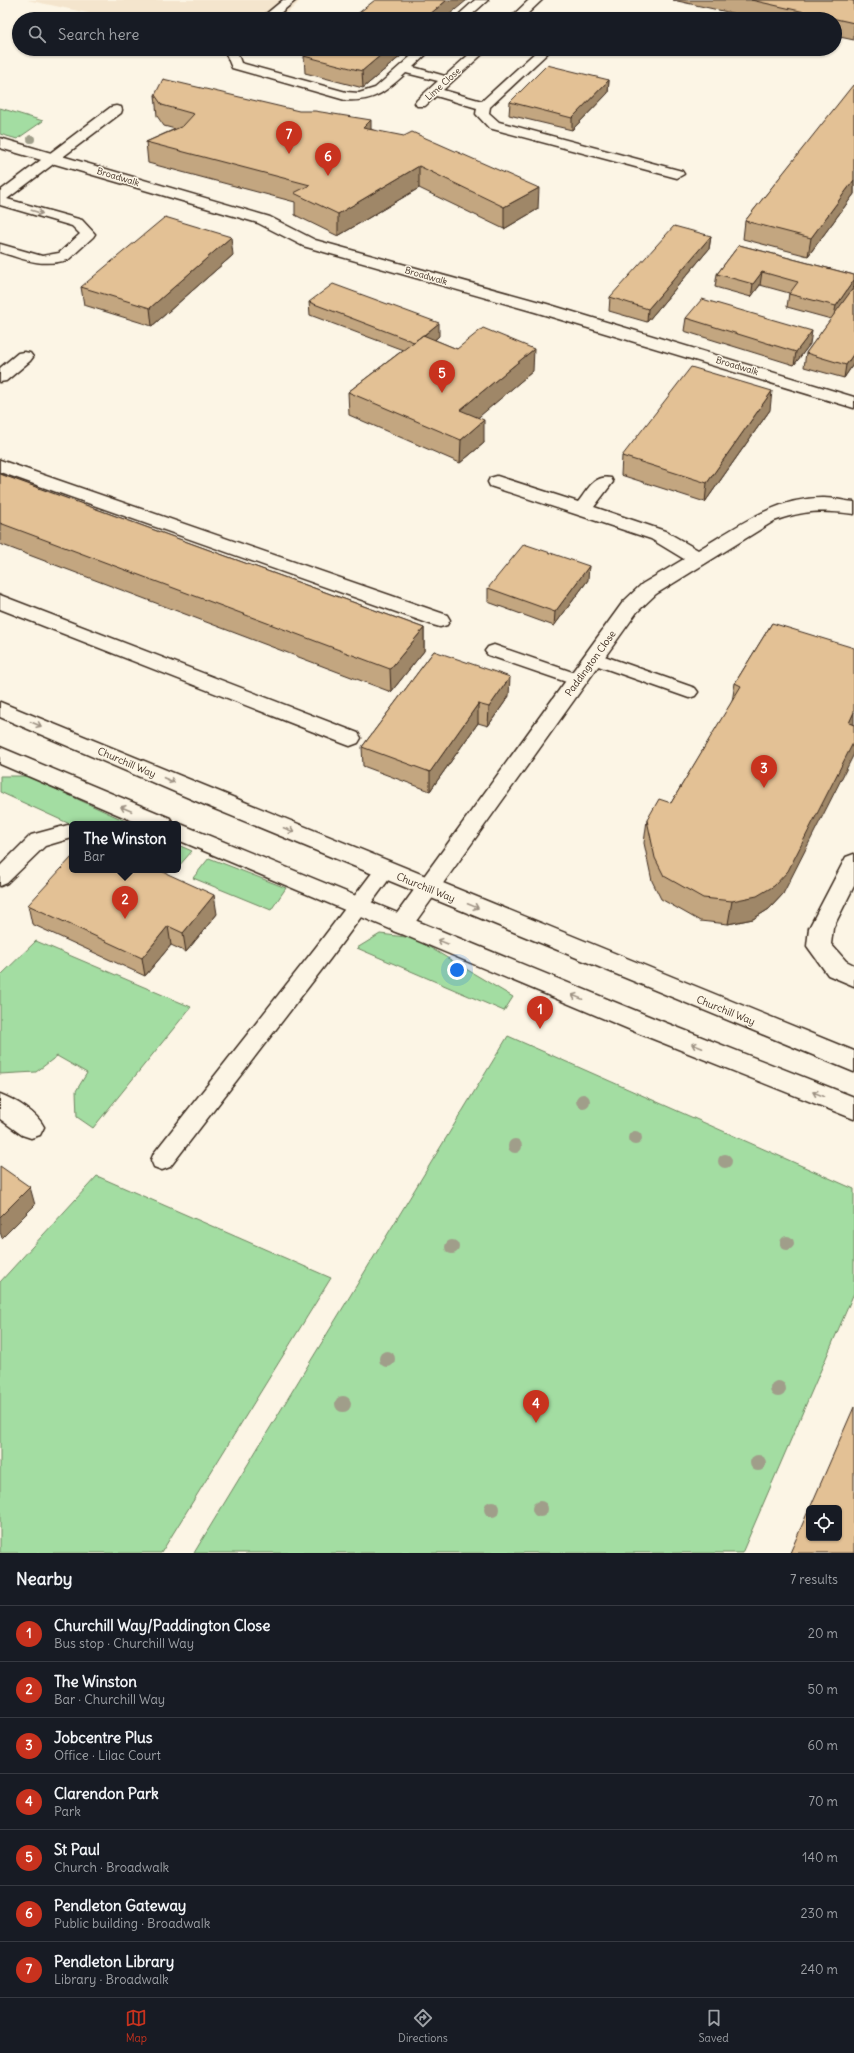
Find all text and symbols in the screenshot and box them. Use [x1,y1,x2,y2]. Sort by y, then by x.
search box [12,12,842,56]
icon: search [26,23,48,45]
text: Search here [58,25,139,44]
street label: Lime Close [423,65,463,102]
pin: 7 [276,121,302,154]
pin: 6 [315,143,341,176]
street label: Broadwalk [96,165,141,188]
one-way arrow [31,209,44,216]
street label: Broadwalk [404,264,449,287]
street label: Broadwalk [715,354,760,377]
pin: 5 [429,360,455,393]
street label: Paddington Close [562,628,619,699]
one-way arrow [30,720,42,728]
street label: Churchill Way [96,744,158,781]
pin: 3 [751,755,777,788]
one-way arrow [162,777,174,784]
one-way arrow [121,804,133,812]
popup [69,821,181,873]
one-way arrow [282,827,294,834]
text: The Winston [84,829,166,848]
text: Bar [84,848,105,865]
street label: Churchill Way [395,870,457,905]
pin: 2 [112,886,138,919]
one-way arrow [467,903,479,911]
one-way arrow [438,938,450,945]
your location [447,960,467,980]
one-way arrow [571,992,583,1000]
street label: Churchill Way [695,993,757,1028]
pin: 1 [527,996,553,1029]
one-way arrow [691,1041,703,1049]
one-way arrow [812,1089,824,1097]
pin: 4 [523,1390,549,1423]
map controls [806,1505,842,1541]
button: locate [806,1505,842,1541]
text: Nearby [16,1568,72,1590]
text: 7 results [790,1571,838,1588]
text: Churchill Way/Paddington Close [54,1616,270,1635]
text: 1 [26,1625,32,1642]
text: 20 m [808,1625,838,1642]
text: Bus stop · Churchill Way [54,1635,194,1652]
text: The Winston [54,1672,137,1691]
text: 2 [25,1681,33,1698]
text: 50 m [807,1681,838,1698]
text: Bar · Churchill Way [54,1691,165,1708]
text: Jobcentre Plus [54,1728,153,1747]
text: 3 [25,1737,33,1754]
text: 60 m [807,1737,838,1754]
text: Office · Lilac Court [54,1747,161,1764]
text: Clarendon Park [54,1784,159,1803]
text: 4 [25,1793,33,1810]
text: 70 m [809,1793,838,1810]
text: Park [54,1803,81,1820]
text: St Paul [54,1840,100,1859]
text: 5 [25,1849,33,1866]
text: 140 m [802,1849,838,1866]
text: Church · Broadwalk [54,1859,169,1876]
text: Pendleton Gateway [54,1896,186,1915]
text: 6 [25,1905,33,1922]
text: 230 m [800,1905,838,1922]
text: Public building · Broadwalk [54,1915,210,1932]
text: Pendleton Library [54,1952,174,1971]
text: 7 [26,1961,32,1978]
text: 240 m [801,1961,838,1978]
text: Library · Broadwalk [54,1971,169,1988]
tab: Map [125,2007,147,2045]
tab: Directions [398,2007,448,2045]
tab: Saved [698,2007,729,2045]

